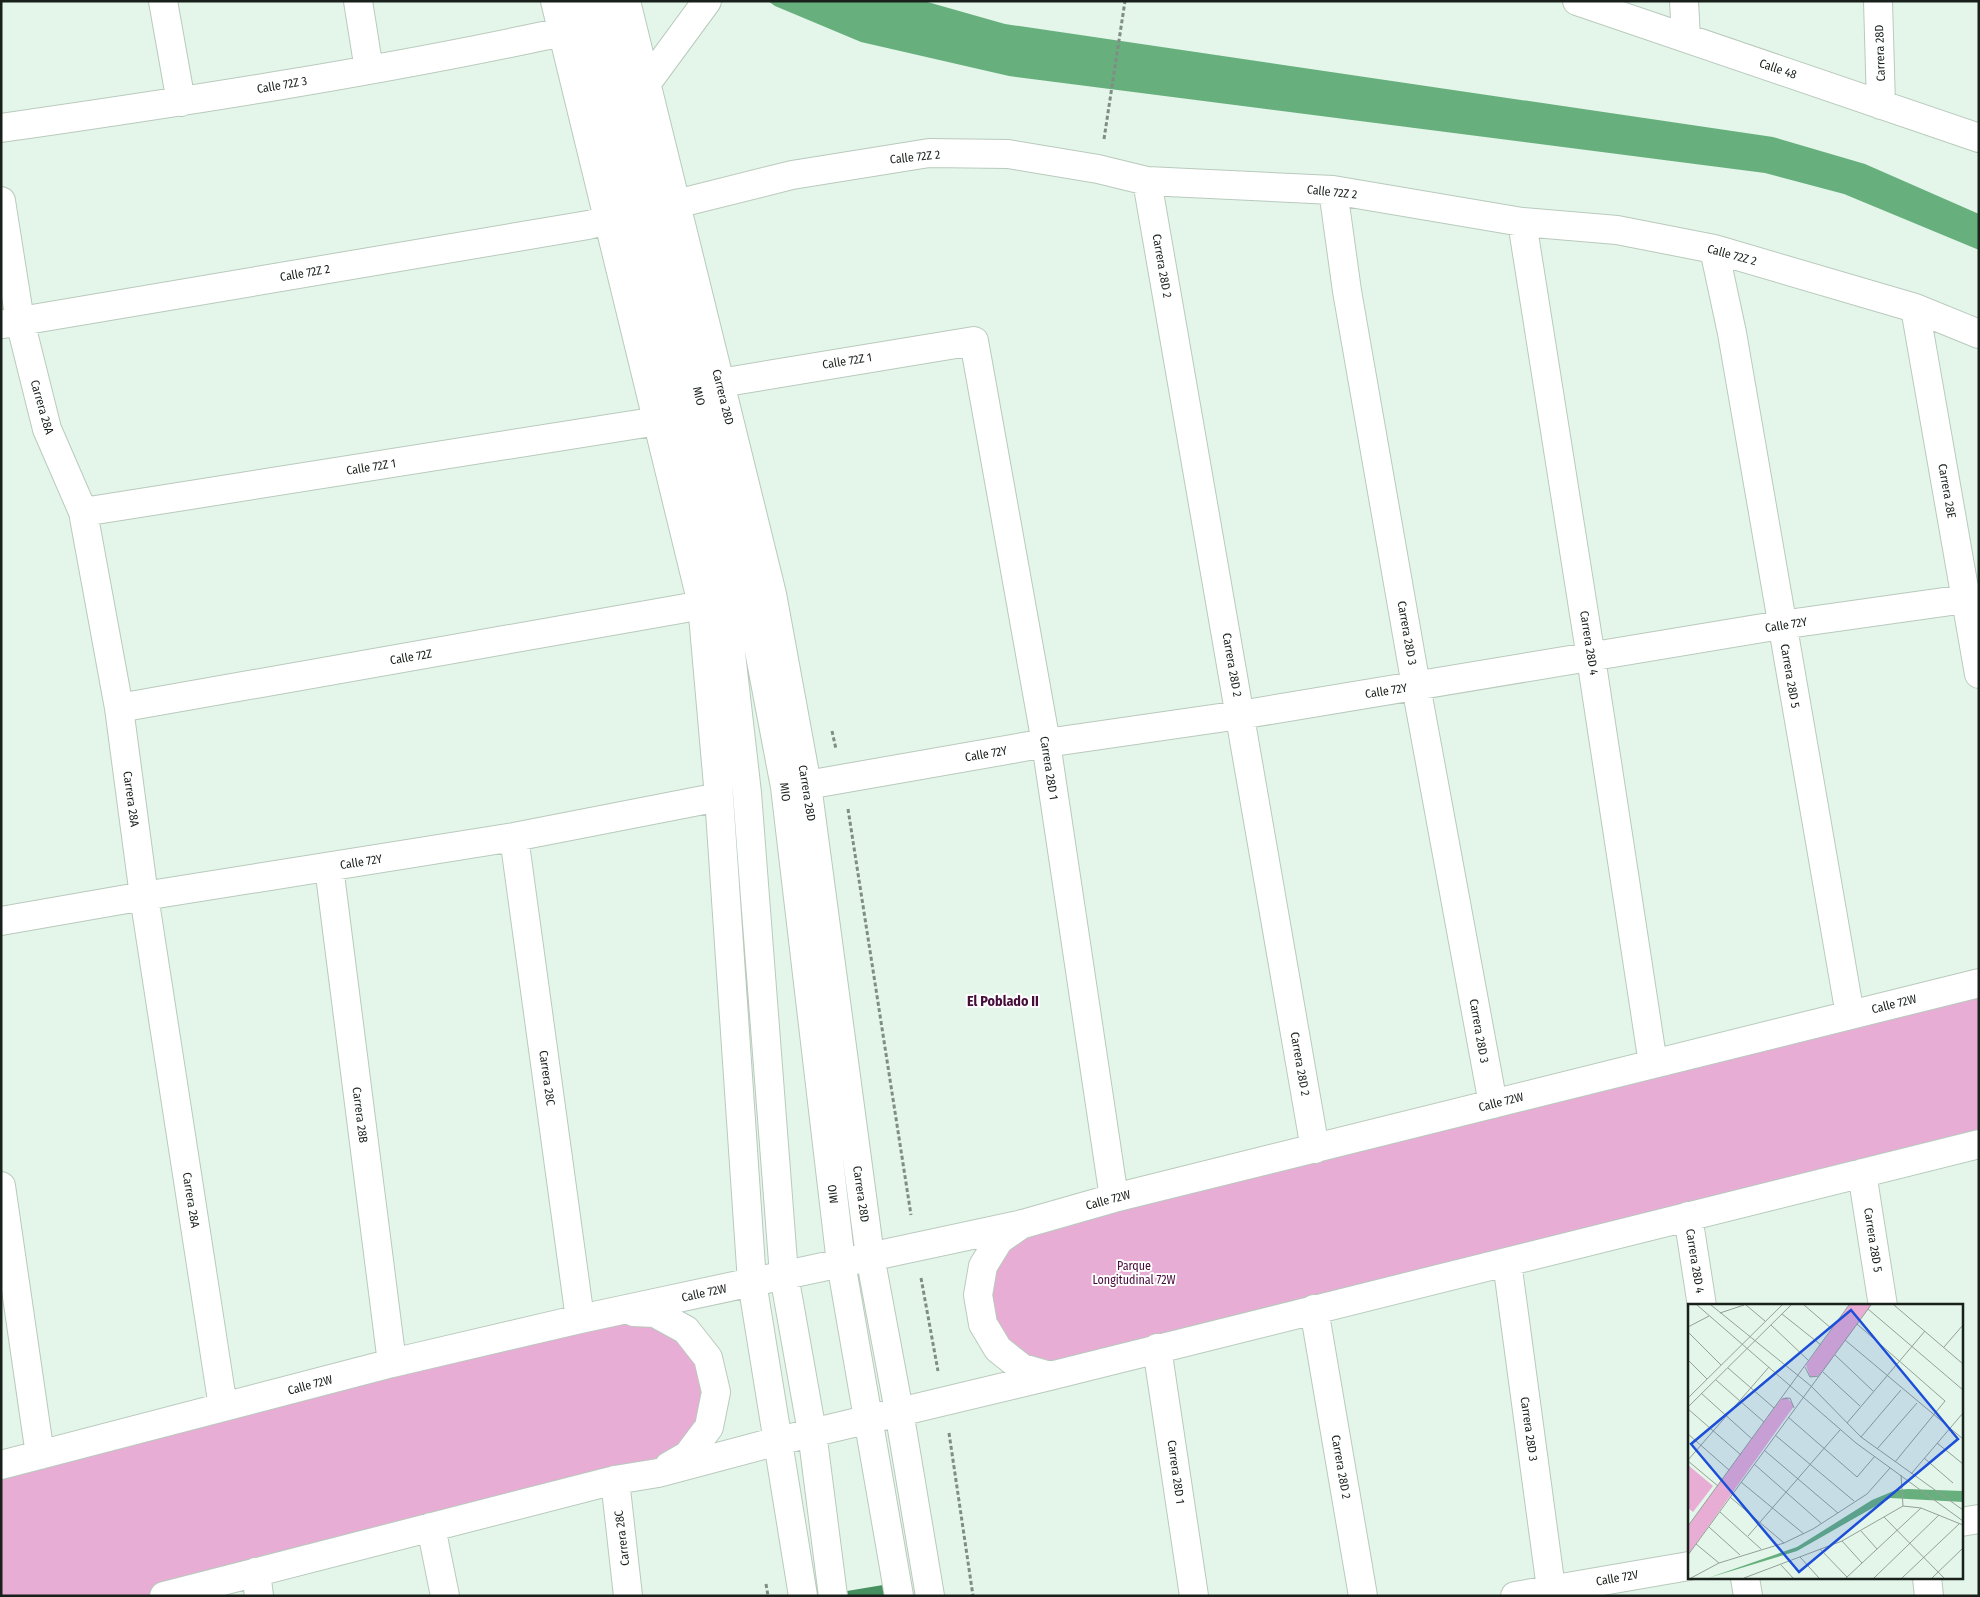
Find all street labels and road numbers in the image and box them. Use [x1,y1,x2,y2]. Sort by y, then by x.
street label: Carrera 28D [1872,24,1888,82]
street label: Calle 48 [1757,56,1799,82]
street label: Calle 72Z 3 [256,74,308,96]
street label: Calle 72Z 2 [889,147,941,167]
street label: Calle 72Z 2 [1306,182,1358,202]
street label: Carrera 28D 2 [1149,233,1175,299]
street label: Calle 72Z 2 [1706,242,1758,268]
street label: Calle 72Z 2 [279,262,331,284]
street label: Calle 72Z 1 [821,350,873,372]
street label: Carrera 28D [709,368,737,426]
street label: Carrera 28A [28,378,57,436]
street label: MIO [690,385,708,407]
street label: Calle 72Z 1 [345,456,397,478]
street label: Carrera 28E [1935,463,1959,520]
street label: Carrera 28D 3 [1394,600,1420,666]
street label: Carrera 28D 4 [1577,610,1601,676]
street label: Calle 72Y [1764,615,1808,635]
street label: Carrera 28D 2 [1219,632,1245,698]
street label: Carrera 28D 5 [1777,643,1803,710]
street label: Calle 72Z [389,646,433,668]
street label: Calle 72Y [1364,681,1408,701]
street label: Carrera 28D 1 [1037,735,1061,801]
street label: Calle 72Y [964,743,1008,765]
street label: Carrera 28D [796,764,818,822]
street label: Carrera 28A [120,770,142,828]
street label: MIO [777,782,793,802]
street label: Calle 72Y [339,852,383,872]
street label: Calle 72W [1870,992,1918,1016]
street label: Carrera 28D 3 [1466,998,1492,1064]
street label: Carrera 28D 2 [1287,1031,1313,1097]
street label: Carrera 28C [536,1049,558,1107]
street label: Carrera 28B [350,1086,370,1144]
street label: Calle 72W [1477,1090,1525,1114]
street label: Carrera 28D [850,1165,872,1223]
street label: Carrera 28A [180,1171,202,1229]
street label: MIO [825,1184,841,1204]
street label: Calle 72W [1084,1187,1132,1213]
street label: Carrera 28D 5 [1861,1207,1885,1274]
street label: Carrera 28D 4 [1683,1228,1707,1294]
street label: Calle 72W [680,1281,728,1305]
street label: Calle 72W [286,1372,334,1398]
street label: Carrera 28D 3 [1518,1396,1540,1462]
street label: Carrera 28D 2 [1328,1434,1354,1500]
street label: Carrera 28D 1 [1165,1439,1187,1505]
street label: Carrera 28C [612,1509,632,1567]
street label: Calle 72V [1595,1567,1640,1589]

